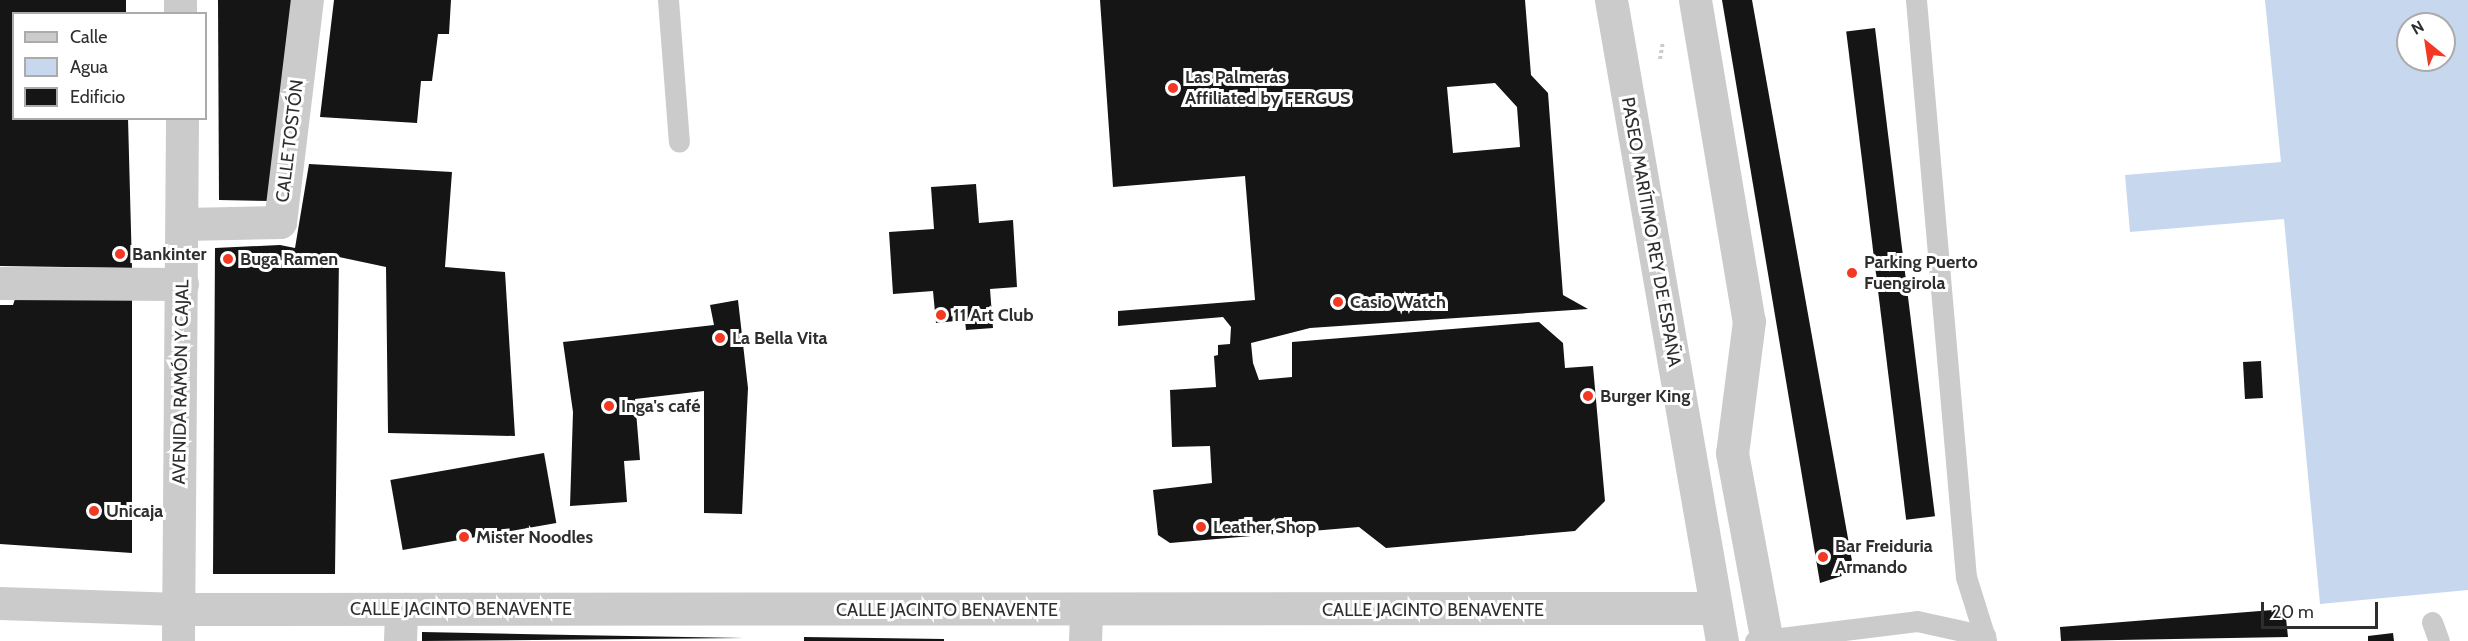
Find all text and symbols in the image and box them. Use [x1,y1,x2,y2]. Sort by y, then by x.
legend [12,12,207,120]
north arrow [2396,12,2456,72]
text: N [2408,17,2427,39]
text: Calle [70,26,107,48]
text: Agua [70,56,108,78]
place label: Las Palmeras Affiliated by FERGUS [1185,67,1350,110]
street label: CALLE TOSTÓN [272,78,308,204]
marker: Las Palmeras Affiliated by FERGUS [1166,81,1180,95]
text: Edificio [70,86,125,108]
street label: PASEO MARÍTIMO REY DE ESPAÑA [1617,95,1685,369]
place label: Bankinter [132,243,206,265]
marker: Bankinter [113,247,127,261]
place label: Buga Ramen [240,248,338,270]
marker: Buga Ramen [221,252,235,266]
place label: Parking Puerto Fuengirola [1864,252,1978,294]
marker: Parking Puerto Fuengirola [1845,266,1859,280]
street label: AVENIDA RAMÓN Y CAJAL [168,280,194,484]
place label: Casio Watch [1350,291,1446,313]
marker: Casio Watch [1331,295,1345,309]
place label: 11 Art Club [953,304,1034,326]
marker: 11 Art Club [934,308,948,322]
place label: La Bella Vita [732,327,828,349]
marker: La Bella Vita [713,331,727,345]
place label: Burger King [1600,385,1690,407]
marker: Burger King [1581,389,1595,403]
place label: Inga's café [621,395,701,417]
marker: Inga's café [602,399,616,413]
place label: Unicaja [106,500,163,522]
marker: Unicaja [87,504,101,518]
place label: Leather Shop [1213,516,1316,538]
marker: Leather Shop [1194,520,1208,534]
place label: Mister Noodles [476,526,593,548]
marker: Mister Noodles [457,530,471,544]
place label: Bar Freiduria Armando [1835,536,1933,578]
marker: Bar Freiduria Armando [1816,550,1830,564]
scale bar [2264,590,2381,628]
street label: CALLE JACINTO BENAVENTE [350,598,572,620]
street label: CALLE JACINTO BENAVENTE [836,599,1058,621]
street label: CALLE JACINTO BENAVENTE [1322,599,1544,621]
text: 20 m [2272,601,2314,623]

